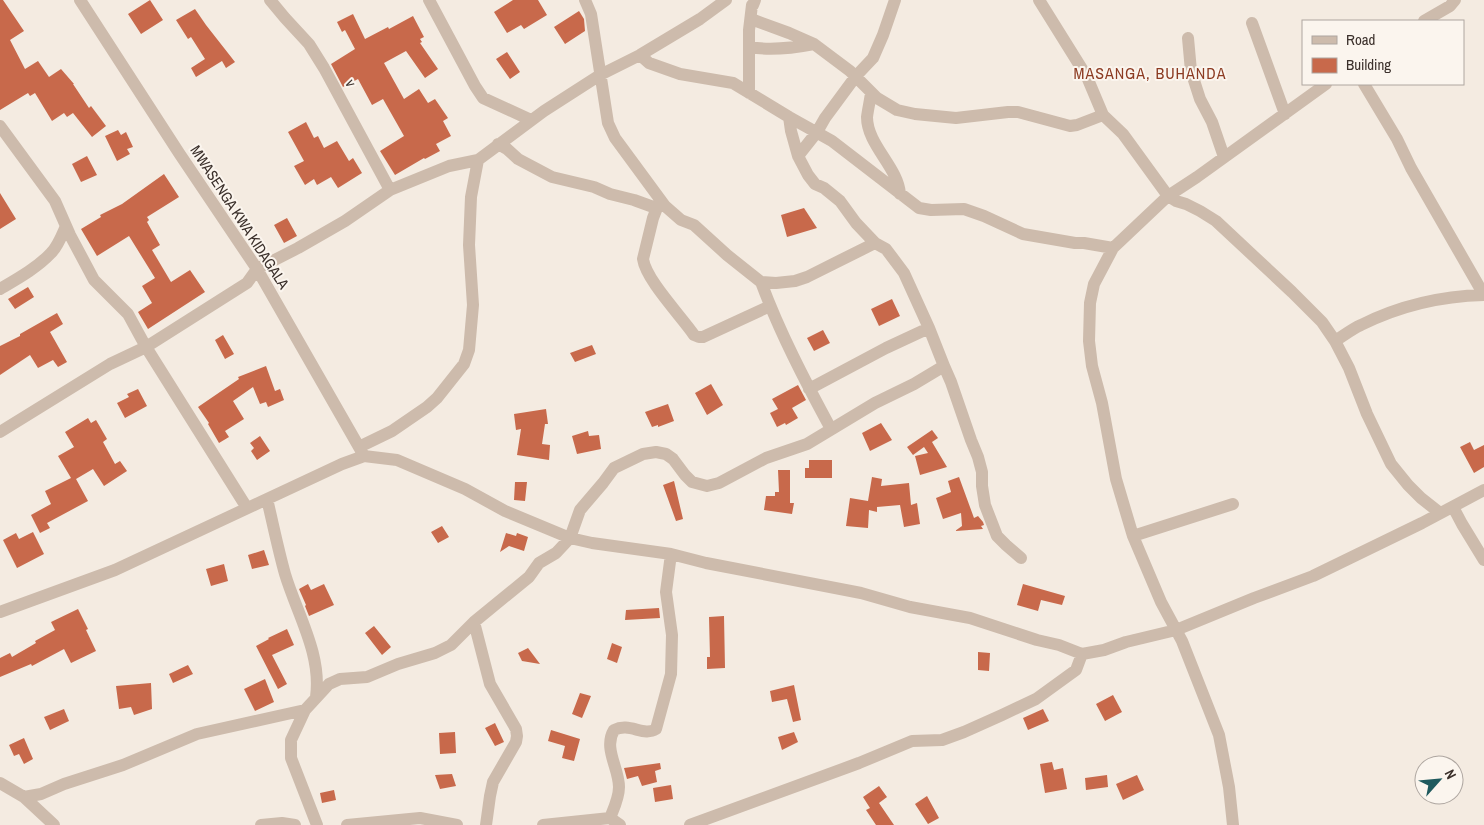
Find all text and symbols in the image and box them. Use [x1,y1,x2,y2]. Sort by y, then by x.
legend [1302,20,1464,85]
text: Road [1346,29,1375,50]
text: Building [1346,54,1391,75]
district label: MASANGA, BUHANDA [1073,62,1227,84]
street label: v [340,75,362,91]
street label: MWASENGA KWA KIDAGALA [186,141,295,294]
north arrow [1414,755,1464,805]
text: N [1441,766,1460,782]

